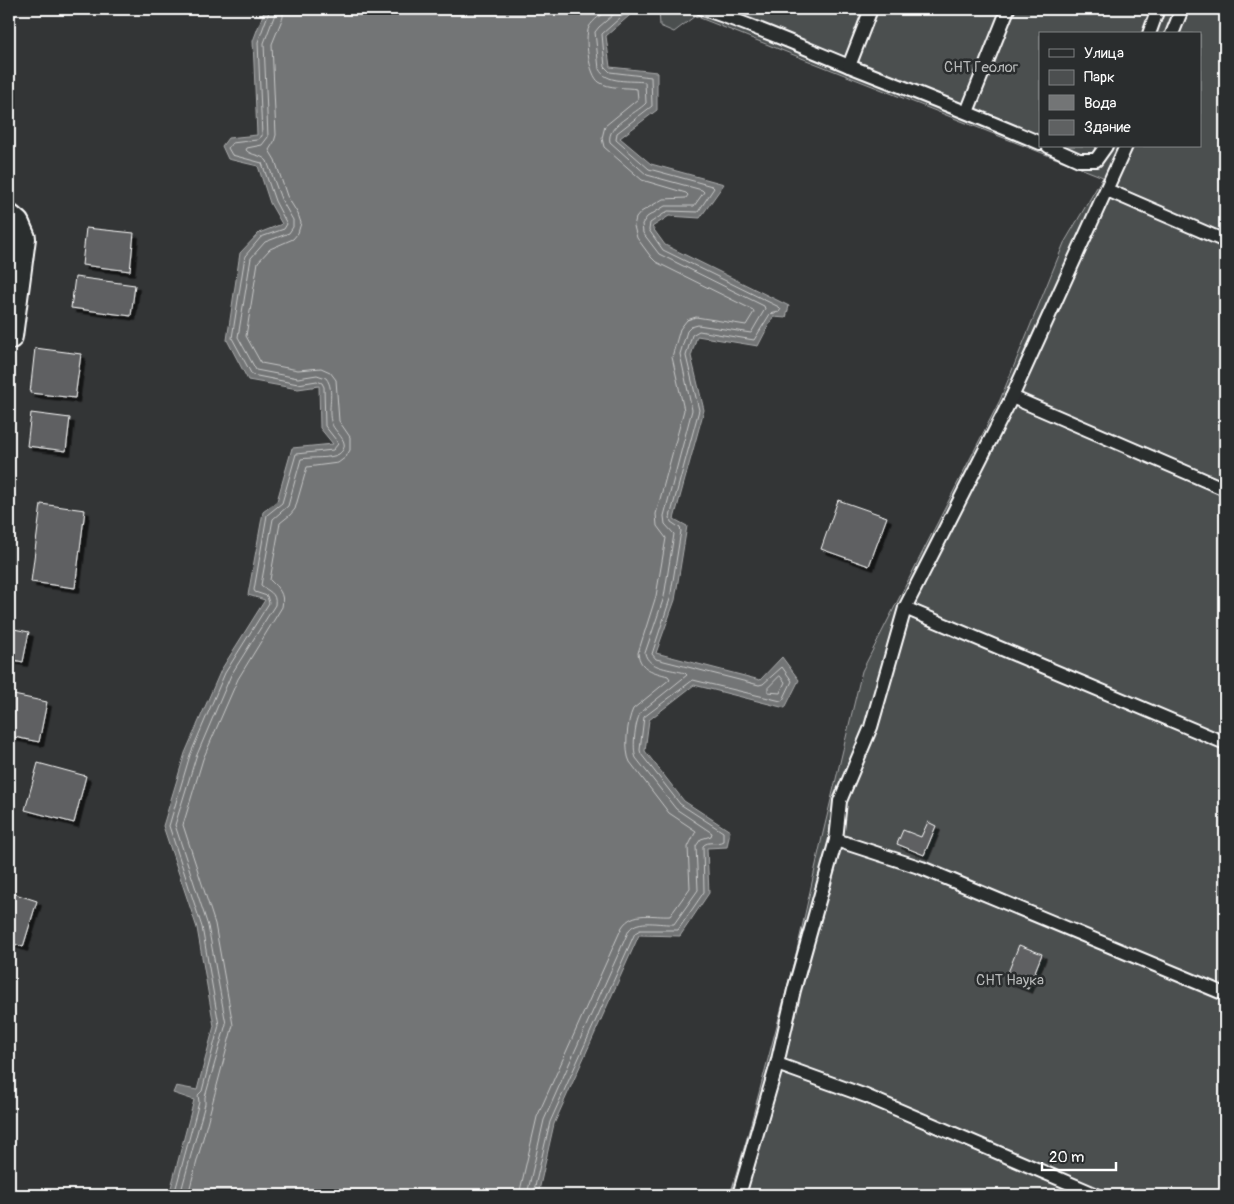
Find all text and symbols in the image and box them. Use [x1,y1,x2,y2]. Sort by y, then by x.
legend [1039,32,1202,148]
text: Улица [1084,44,1124,63]
park label: СНТ Геолог [944,58,1018,77]
text: Парк [1084,68,1115,87]
text: Вода [1084,94,1117,113]
text: Здание [1084,118,1131,137]
park label: СНТ Наука [976,971,1044,990]
scale bar [1042,1139,1115,1171]
text: 20 m [1049,1148,1084,1167]

